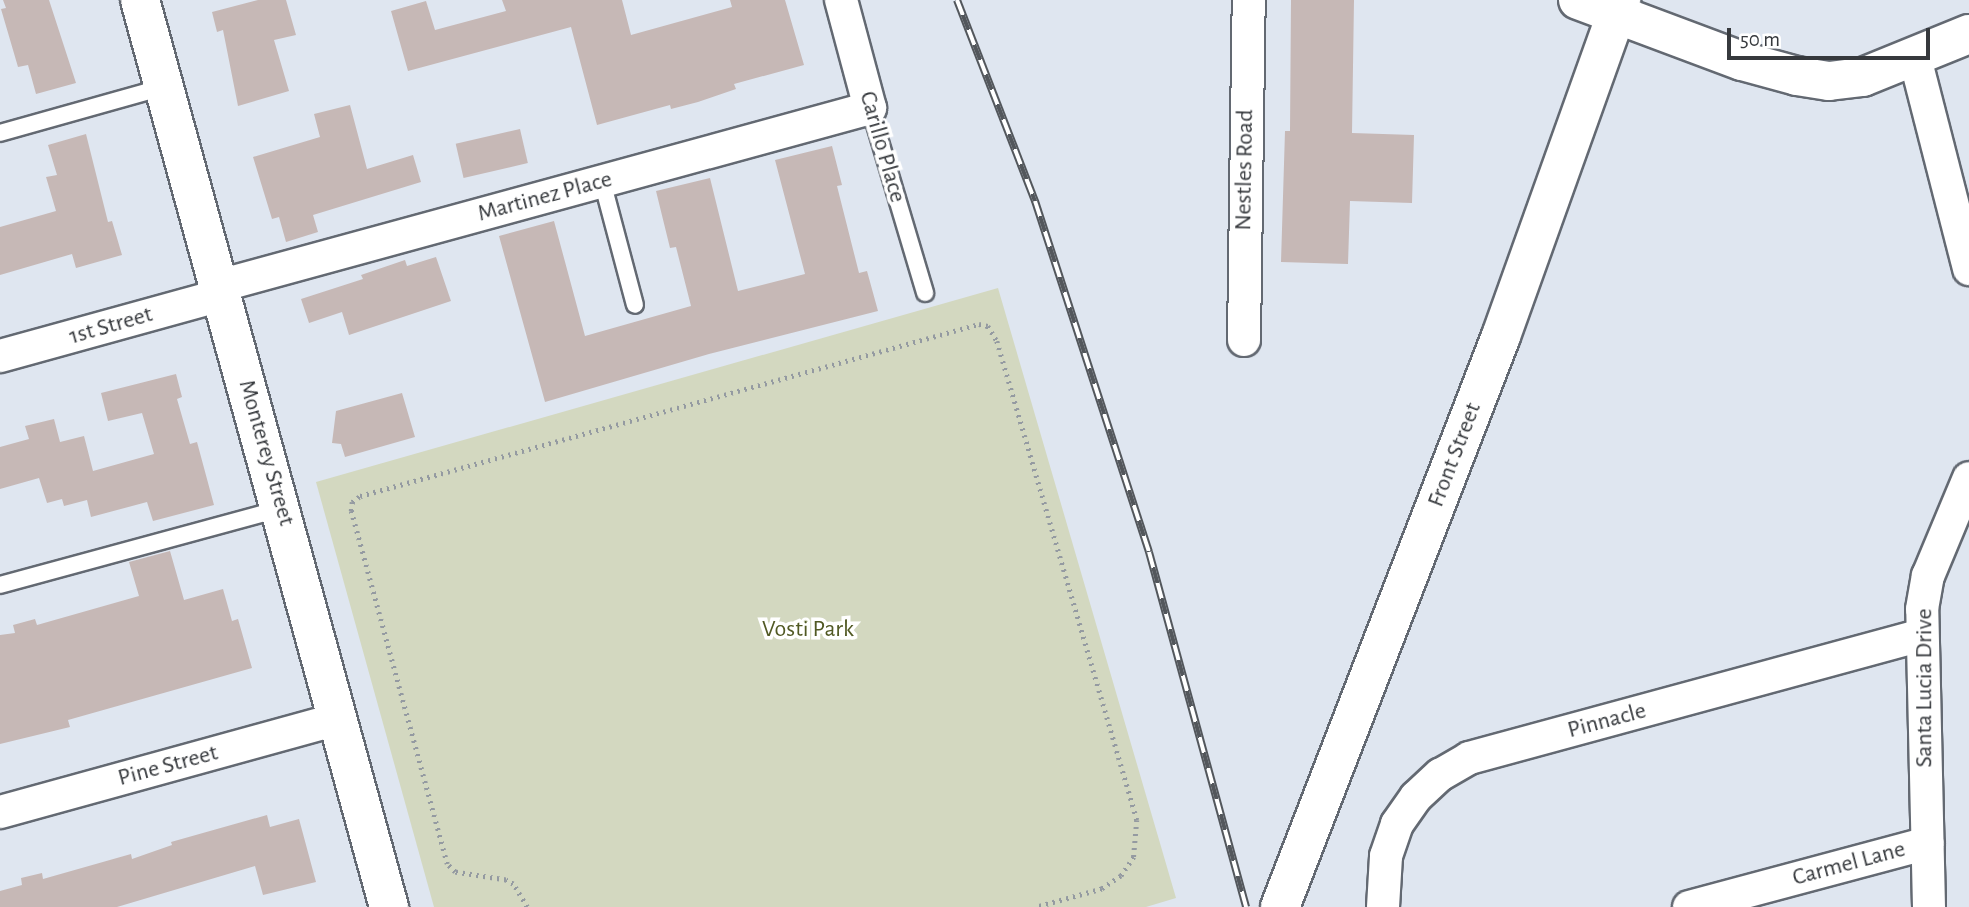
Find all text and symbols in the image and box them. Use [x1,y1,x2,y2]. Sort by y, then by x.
scale bar [1731,14,1934,58]
text: 50 m [1740,29,1780,50]
street label: Carillo Place [852,88,912,206]
street label: Nestles Road [1230,109,1260,231]
street label: Martinez Place [475,165,615,229]
street label: 1st Street [66,300,156,352]
street label: Monterey Street [231,377,301,529]
street label: Front Street [1422,399,1488,511]
street label: Santa Lucia Drive [1911,609,1939,767]
park label: Vosti Park [762,616,854,644]
street label: Pinnacle [1565,697,1649,745]
street label: Pine Street [115,739,221,793]
street label: Carmel Lane [1789,835,1909,893]

